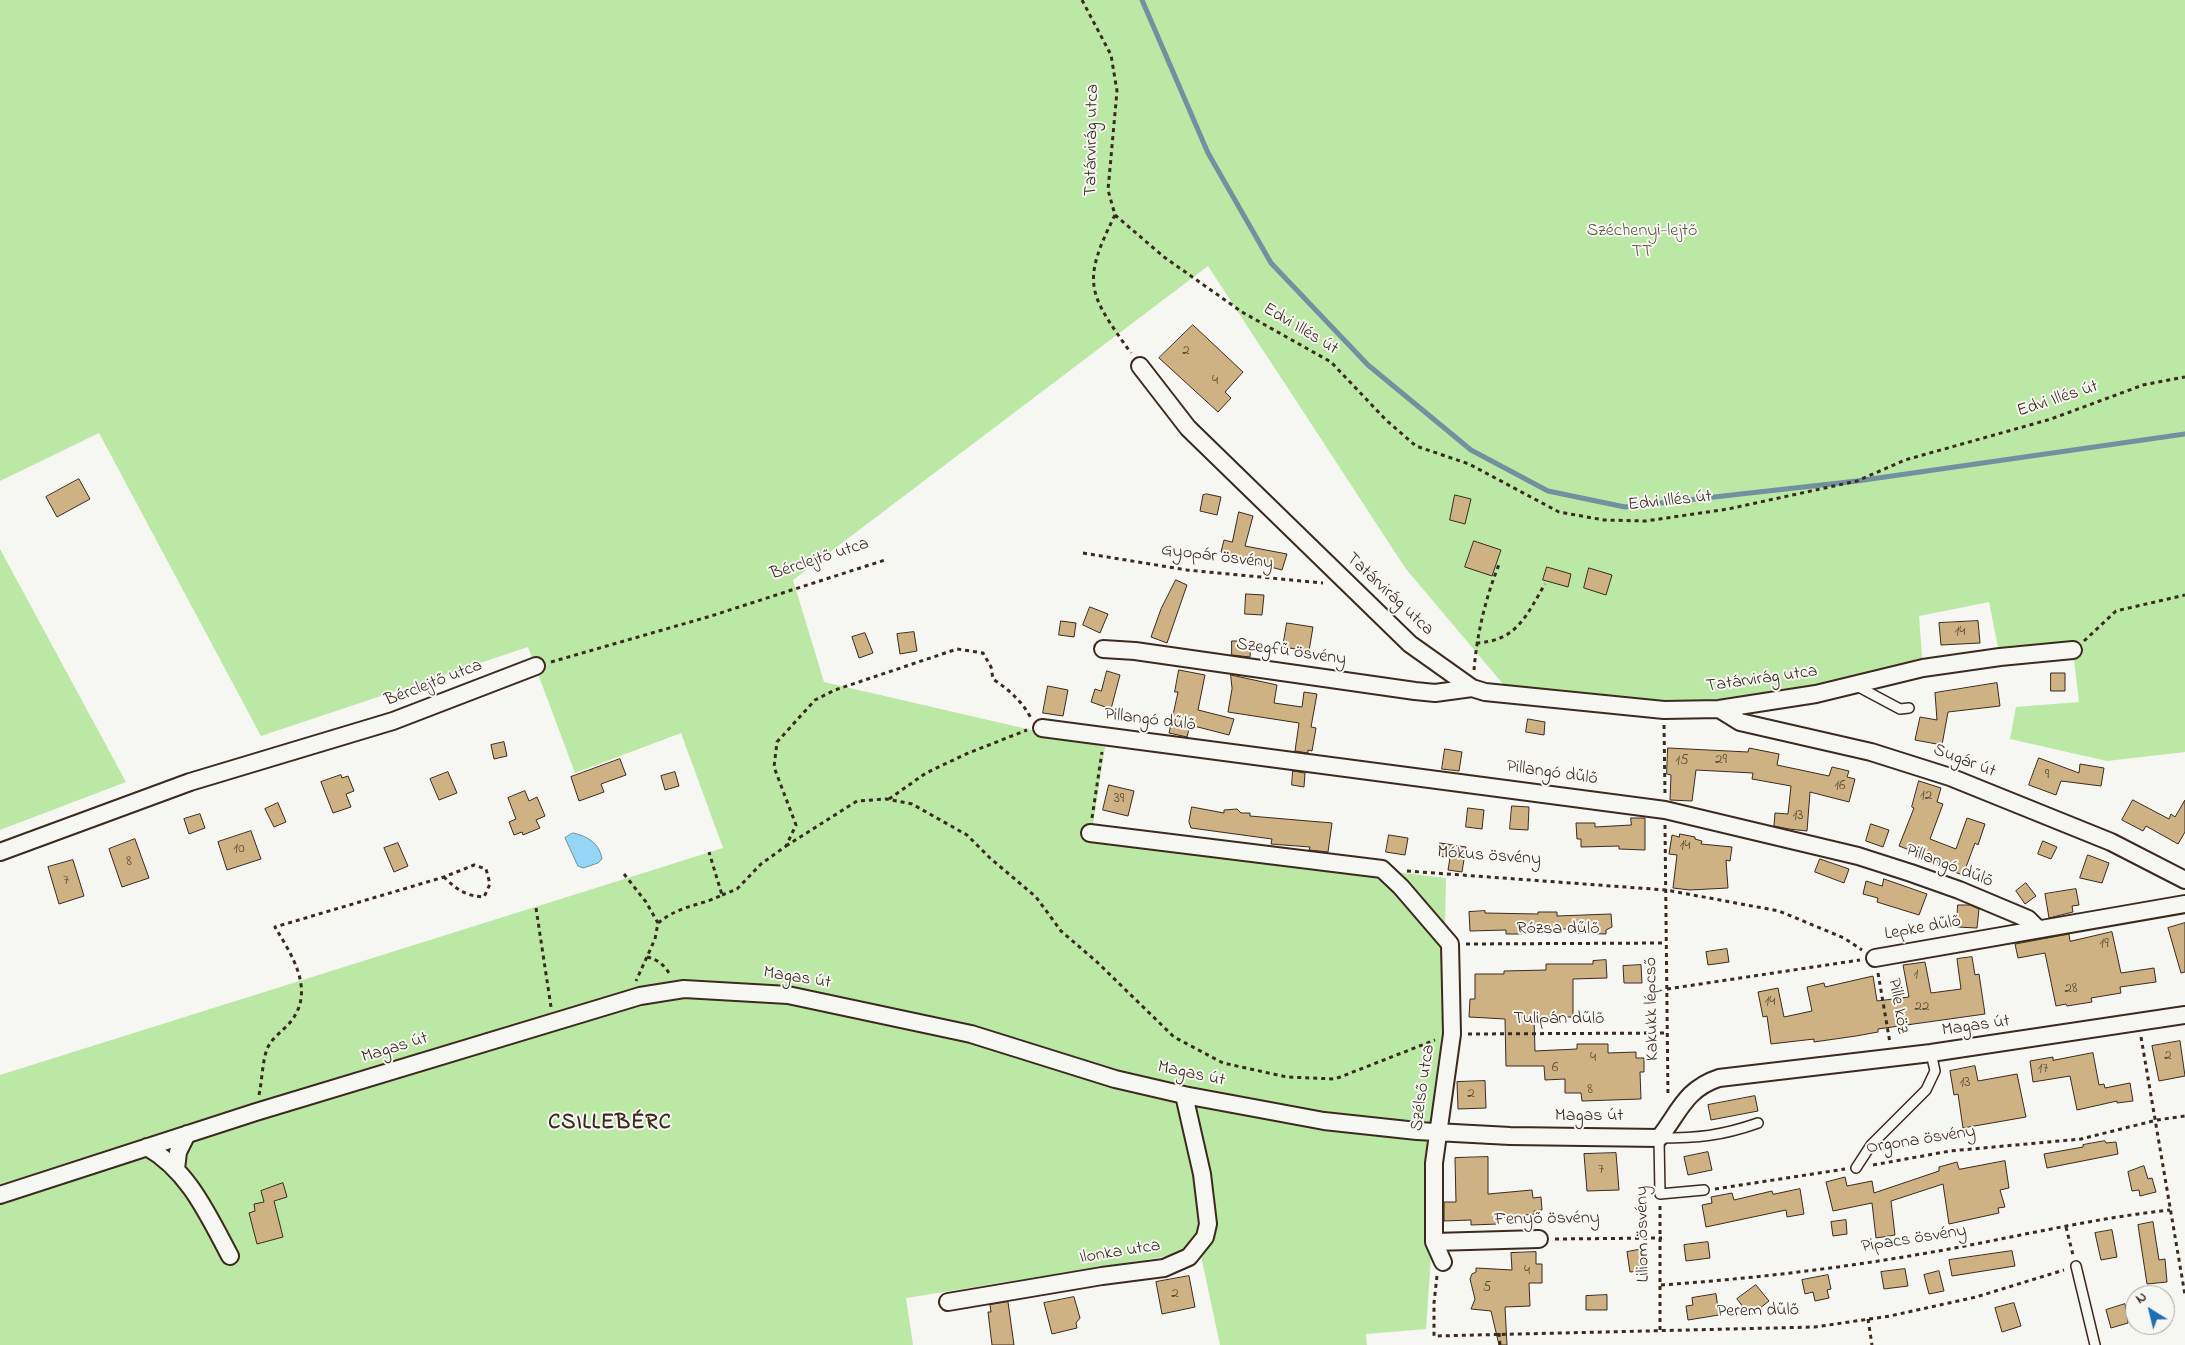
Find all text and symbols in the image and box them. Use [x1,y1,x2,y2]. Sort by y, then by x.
street label: Tatárvirág utca [1081,84,1105,196]
park label: Széchenyi-lejtő TT [1587,221,1697,264]
street label: Edvi Illés út [1258,299,1342,361]
house number: 2 [1182,343,1190,361]
house number: 4 [1212,373,1218,391]
street label: Edvi Illés út [2015,377,2101,423]
street label: Edvi Illés út [1627,487,1713,517]
street label: Bérclejtő utca [768,534,872,586]
street label: Gyopár ösvény [1160,540,1274,576]
street label: Tatárvirág utca [1341,549,1437,641]
house number: 14 [1955,624,1965,642]
street label: Szegfű ösvény [1235,635,1347,671]
street label: Bérclejtő utca [382,656,486,712]
street label: Tatárvirág utca [1705,661,1819,699]
street label: Pillangó dűlő [1103,705,1197,737]
street label: Sugár út [1930,740,1998,784]
house number: 29 [1715,752,1727,770]
house number: 15 [1675,753,1689,771]
street label: Pillangó dűlő [1505,757,1599,791]
house number: 9 [2045,767,2049,785]
house number: 16 [1834,778,1846,796]
house number: 12 [1920,788,1932,806]
house number: 39 [1114,791,1124,809]
house number: 13 [1793,808,1803,826]
house number: 14 [1680,838,1690,856]
street label: Pillangó dűlő [1902,840,1996,894]
house number: 10 [233,841,245,859]
street label: Mókus ösvény [1436,843,1542,871]
house number: 8 [126,854,132,872]
house number: 7 [63,873,69,891]
street label: Lepke dűlő [1883,912,1963,946]
street label: Rózsa dűlő [1517,919,1599,941]
house number: 19 [2099,936,2109,954]
street label: Kakukk lépcső [1641,957,1665,1061]
street label: Magas út [762,963,832,995]
house number: 1 [1914,967,1918,985]
street label: Pille köz [1882,977,1912,1035]
house number: 28 [2064,981,2078,999]
house number: 14 [1765,994,1775,1012]
house number: 22 [1915,999,1929,1017]
street label: Tulipán dűlő [1514,1009,1604,1031]
street label: Magas út [1941,1012,2011,1042]
street label: Magas út [359,1029,431,1069]
street label: Szélső utca [1407,1043,1441,1133]
house number: 2 [2164,1048,2172,1066]
house number: 4 [1590,1050,1596,1068]
street label: Magas út [1155,1057,1227,1093]
house number: 6 [1552,1060,1558,1078]
house number: 17 [2038,1061,2048,1079]
house number: 13 [1960,1075,1970,1093]
house number: 8 [1587,1082,1593,1100]
house number: 2 [1467,1086,1475,1104]
street label: Magas út [1555,1106,1623,1128]
district label: CSILLEBÉRC [547,1111,673,1137]
street label: Orgona ösvény [1865,1122,1977,1160]
house number: 7 [1598,1162,1604,1180]
street label: Liliom ösvény [1632,1186,1656,1282]
street label: Fenyő ösvény [1494,1208,1600,1232]
street label: Pipacs ösvény [1860,1221,1968,1259]
street label: Ilonka utca [1078,1236,1162,1270]
house number: 4 [1524,1263,1530,1281]
house number: 5 [1483,1280,1491,1298]
north arrow [2125,1285,2175,1335]
house number: 2 [1171,1286,1179,1304]
text: N [2131,1287,2151,1310]
street label: Perem dűlő [1717,1300,1799,1324]

